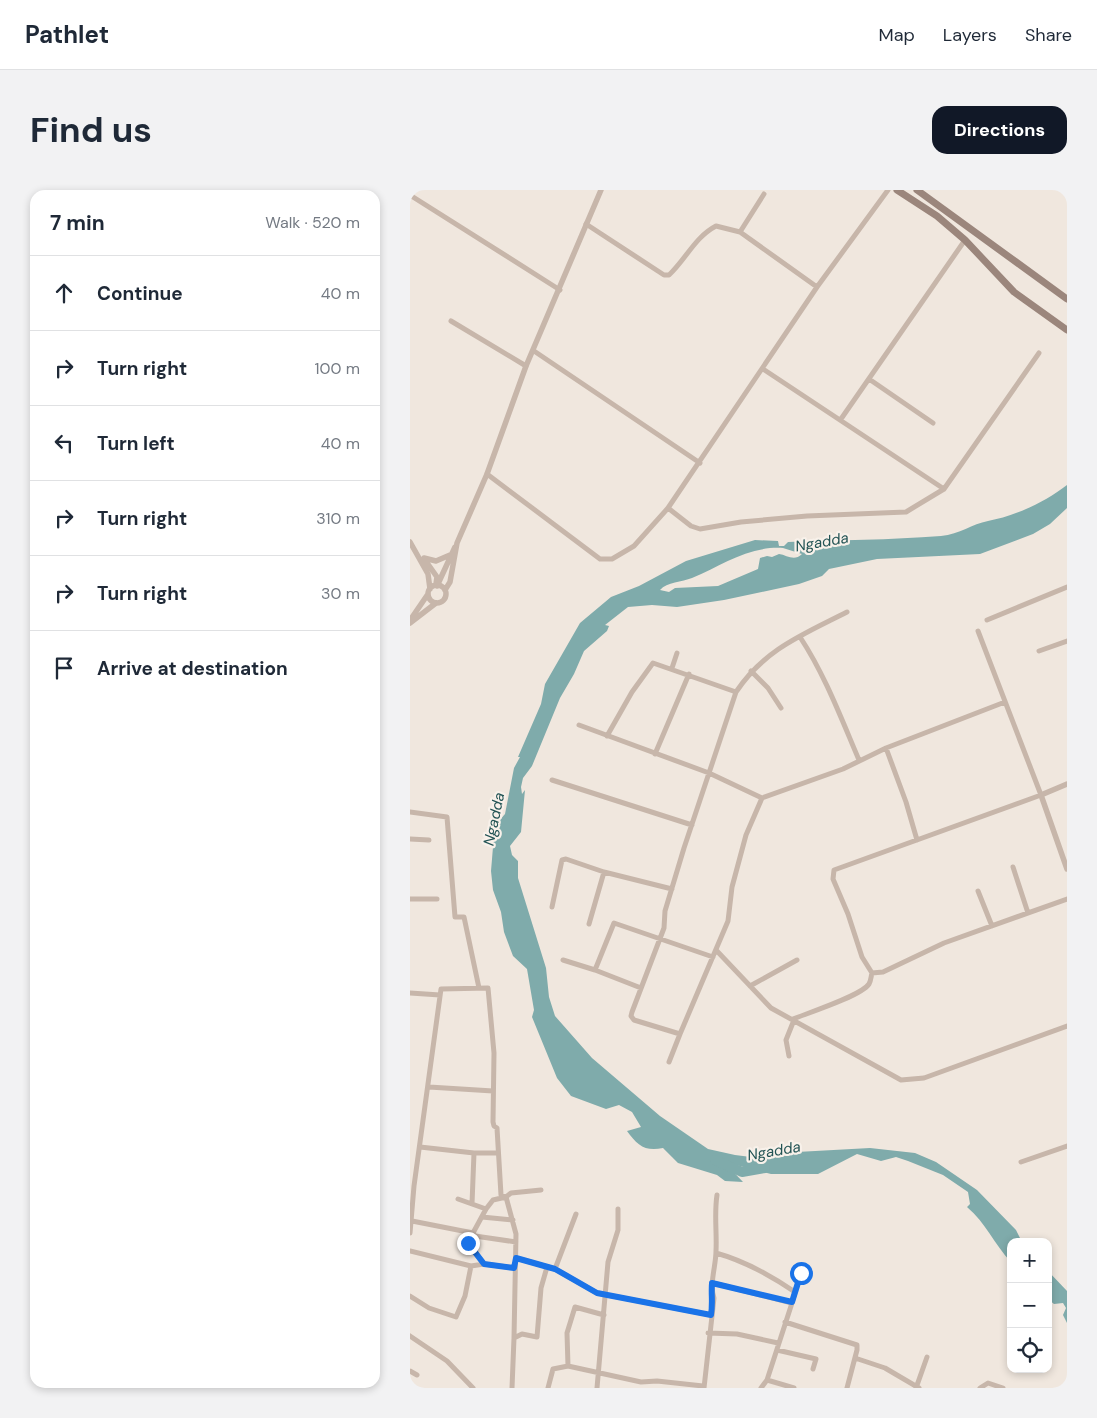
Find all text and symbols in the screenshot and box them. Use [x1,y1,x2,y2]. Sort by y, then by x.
text: Pathlet [25,19,109,50]
text: Map [879,23,915,47]
text: Layers [943,23,997,47]
text: Share [1025,23,1072,47]
button: Directions [932,106,1067,154]
text: Find us [30,107,152,153]
text: 7 min [50,209,105,237]
text: Walk · 520 m [265,212,360,233]
icon: ahead [50,279,78,307]
text: Continue [97,281,183,306]
text: 40 m [321,283,360,304]
icon: right [50,354,78,382]
text: Turn right [97,356,187,381]
text: 100 m [315,358,360,379]
icon: left [50,429,78,457]
text: Turn left [97,431,175,456]
text: 40 m [321,433,360,454]
icon: right [50,504,78,532]
text: Turn right [97,506,187,531]
text: 310 m [316,508,360,529]
water label: Ngadda [794,527,850,557]
icon: right [50,579,78,607]
text: Turn right [97,581,187,606]
text: 30 m [321,583,360,604]
icon: arrive [50,654,78,682]
text: Arrive at destination [97,656,288,681]
water label: Ngadda [479,791,509,847]
water label: Ngadda [746,1136,802,1166]
route end [457,1232,480,1255]
map controls [1007,1238,1052,1373]
button: + [1007,1238,1052,1283]
route start [790,1262,813,1285]
button: − [1007,1283,1052,1328]
button: locate [1007,1328,1052,1373]

